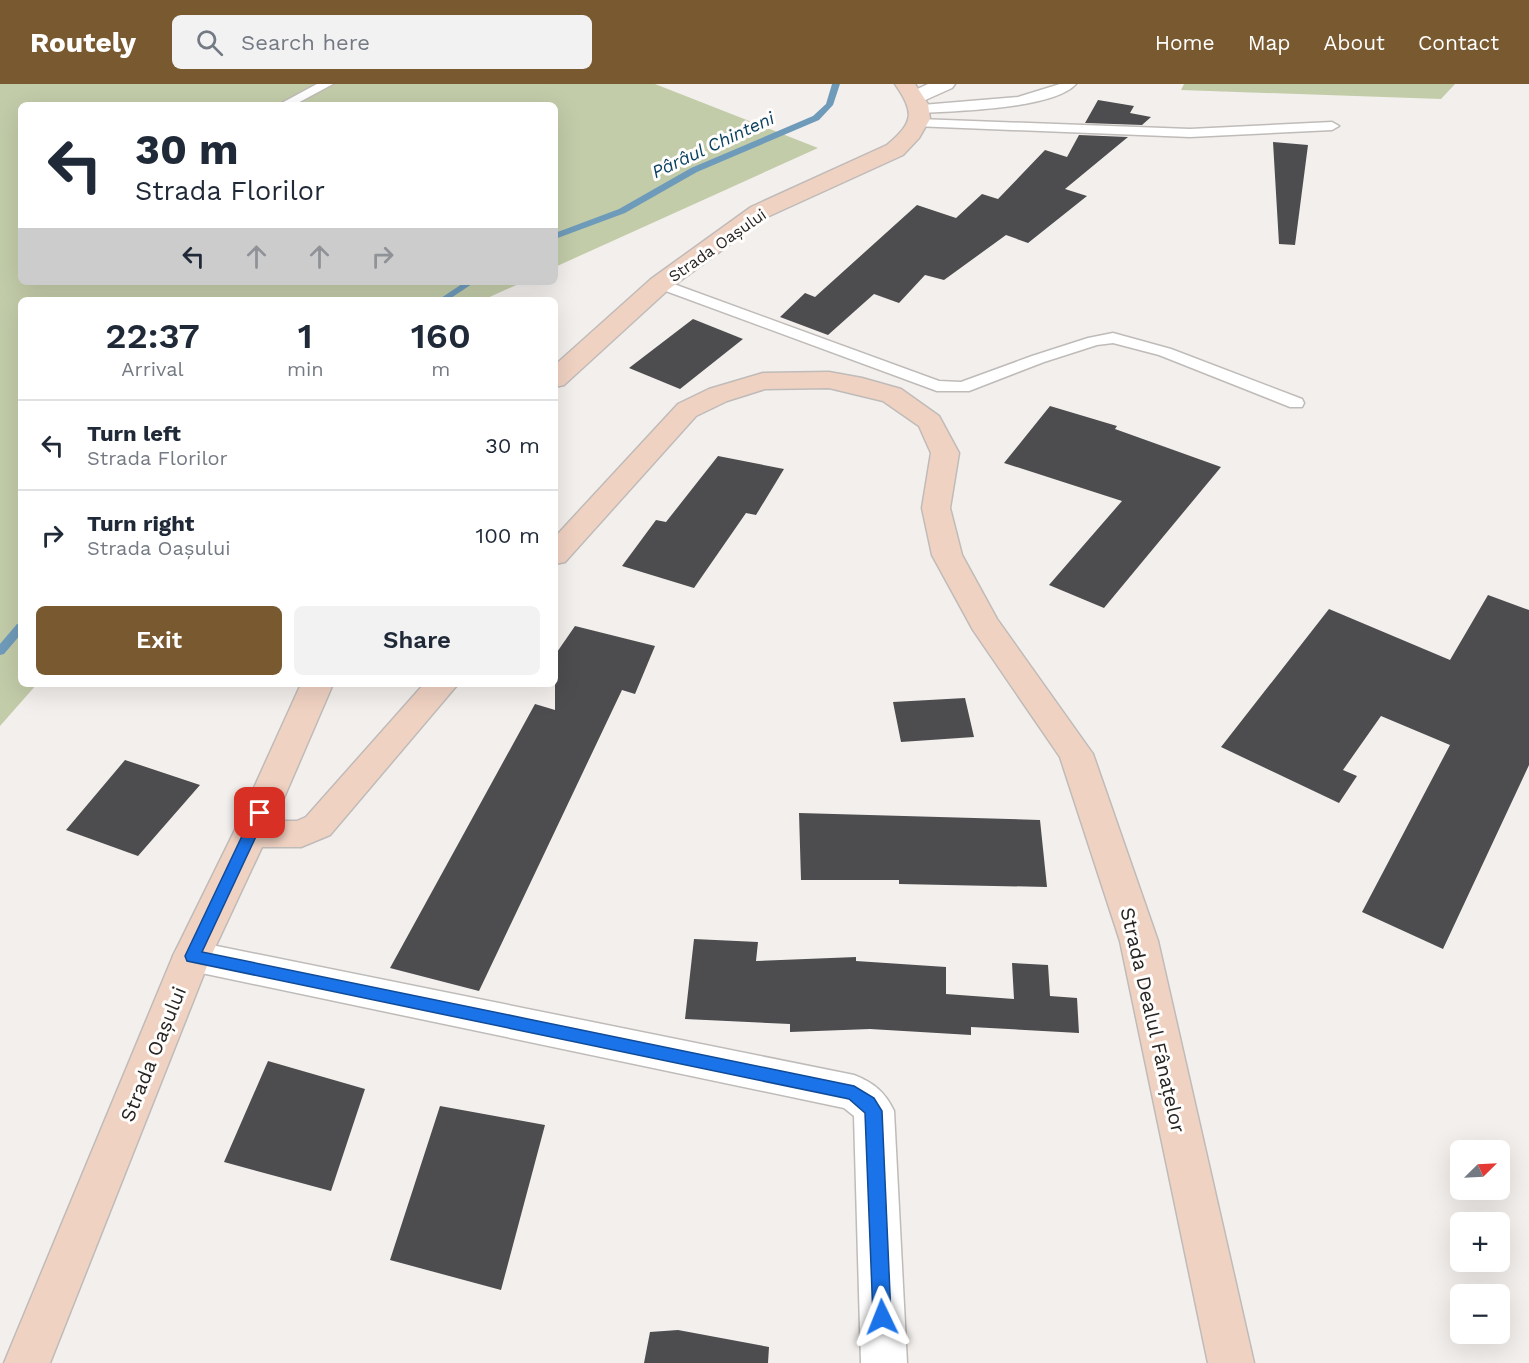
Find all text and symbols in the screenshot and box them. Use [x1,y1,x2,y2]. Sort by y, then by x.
search box [172,15,592,69]
text: Routely [30,26,136,59]
icon: search [193,26,226,59]
text: Search here [241,30,370,55]
text: Home [1155,30,1215,55]
text: Map [1248,30,1291,55]
text: About [1324,30,1385,55]
text: Contact [1418,30,1499,55]
water label: Pârâul Chinteni [648,106,779,182]
text: 30 m [135,125,239,174]
icon: left [36,126,114,204]
text: Strada Florilor [135,175,325,207]
street label: Strada Oașului [665,205,770,286]
icon: left [177,240,210,273]
icon: ahead [240,240,273,273]
icon: ahead [303,240,336,273]
icon: right [366,240,399,273]
text: 22:37 [105,315,200,357]
text: 1 [298,315,313,357]
text: 160 [411,315,471,357]
text: Arrival [121,357,184,381]
text: min [287,357,324,381]
text: m [431,357,450,381]
text: Turn left [87,421,181,446]
icon: left [36,429,69,462]
text: 30 m [485,433,540,458]
text: Strada Florilor [87,446,228,470]
text: Turn right [87,511,194,536]
icon: right [36,519,69,552]
text: 100 m [476,523,540,548]
text: Strada Oașului [87,536,231,560]
button: Exit [36,606,282,675]
button: Share [294,606,540,675]
pin [234,787,285,838]
icon: arrive [243,796,276,829]
street label: Strada Dealul Fânațelor [1115,905,1191,1135]
street label: Strada Oașului [115,983,191,1125]
north arrow [1450,1140,1510,1200]
map controls [1450,1140,1510,1344]
button: + [1450,1212,1510,1272]
button: − [1450,1284,1510,1344]
position arrow [850,1285,914,1349]

